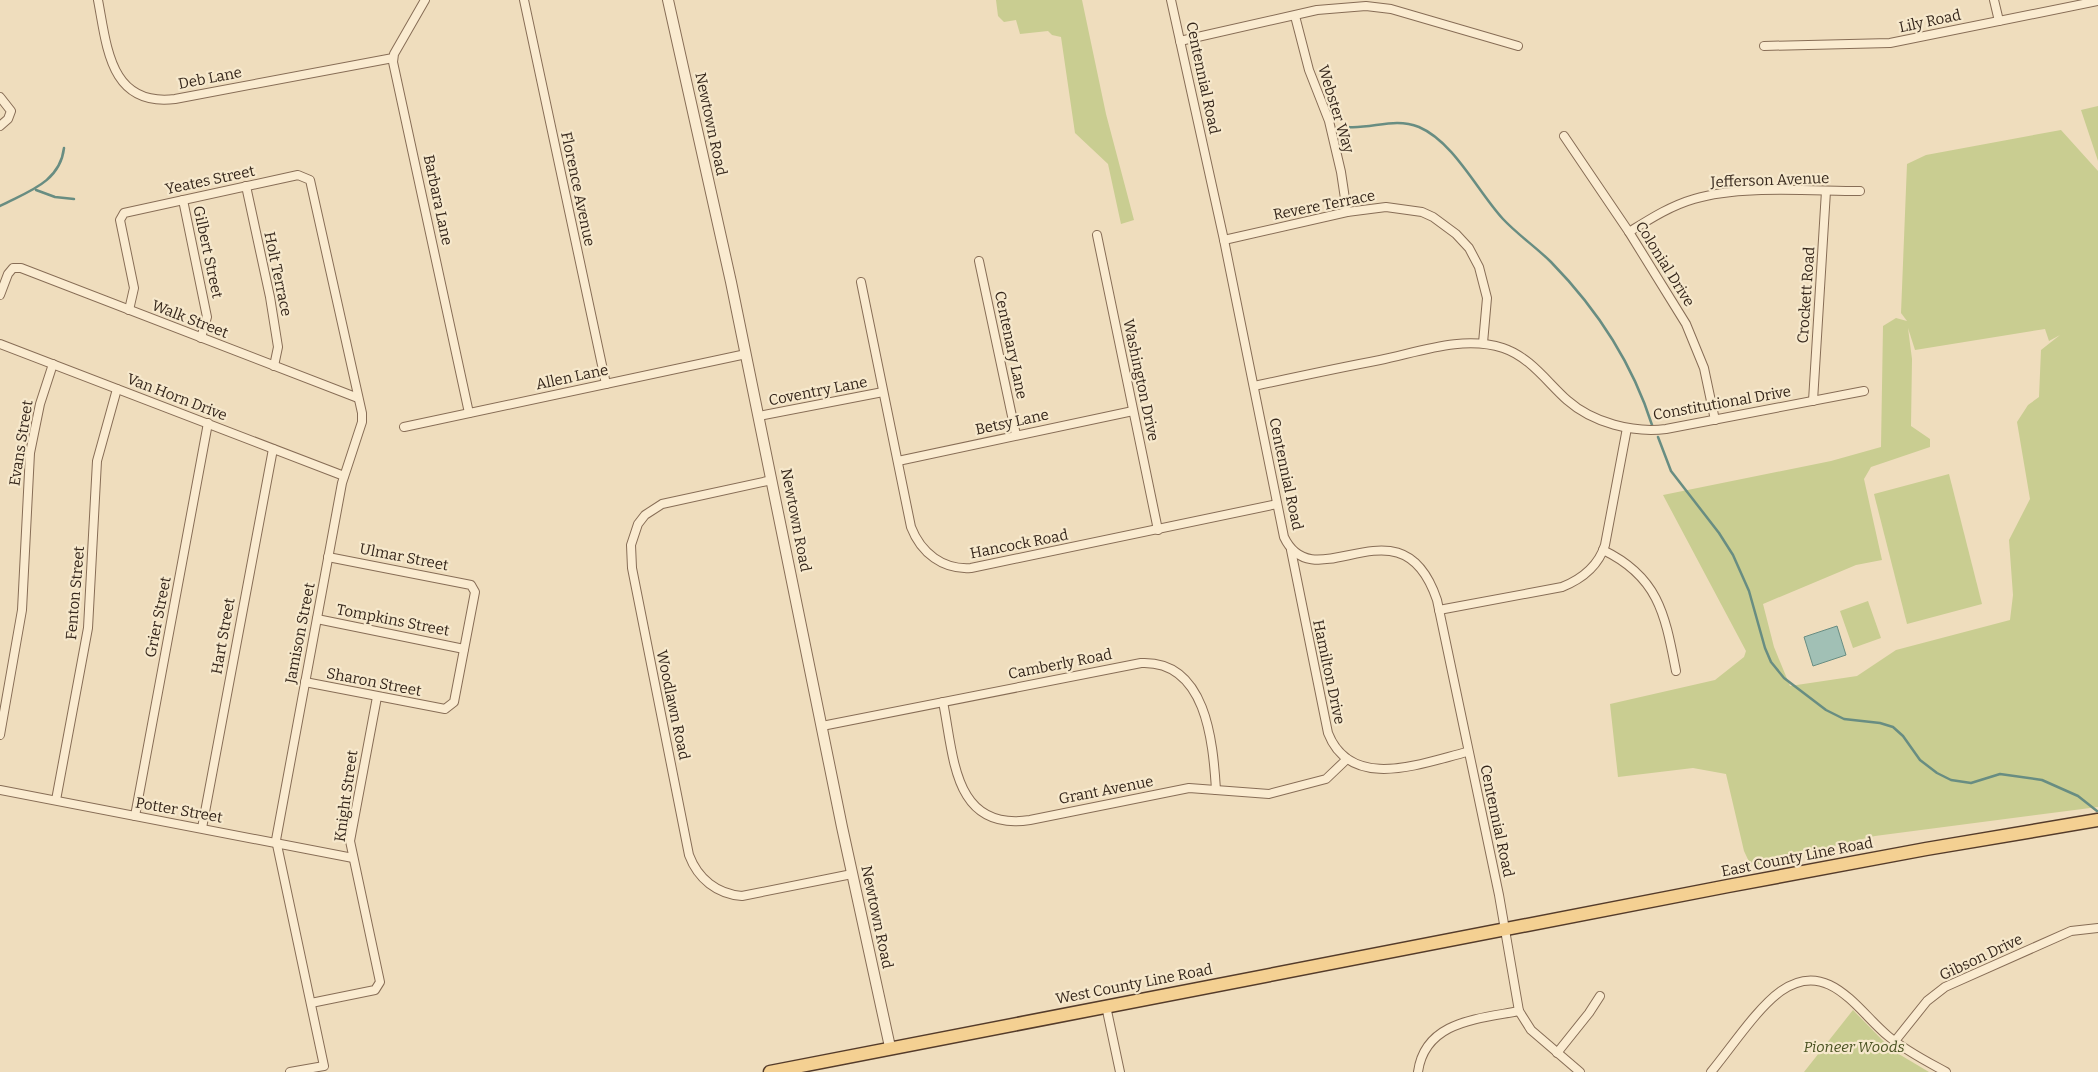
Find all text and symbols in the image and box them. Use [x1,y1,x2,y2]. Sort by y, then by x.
street label: Lily Road [1897,6,1963,36]
street label: Centennial Road [1182,20,1224,136]
street label: Deb Lane [177,63,243,93]
street label: Webster Way [1314,63,1358,155]
street label: Newtown Road [691,71,731,177]
street label: Florence Avenue [557,130,599,248]
street label: Barbara Lane [420,153,456,247]
street label: Yeates Street [164,162,257,198]
street label: Jefferson Avenue [1709,169,1830,191]
street label: Revere Terrace [1272,186,1376,224]
street label: Gilbert Street [189,204,227,300]
street label: Colonial Drive [1632,218,1698,310]
street label: Holt Terrace [260,230,296,318]
street label: Crockett Road [1794,246,1818,344]
street label: Centenary Lane [991,289,1031,401]
street label: Walk Street [149,296,231,342]
street label: Washington Drive [1119,317,1163,443]
street label: Allen Lane [534,361,610,393]
street label: Van Horn Drive [124,370,230,424]
street label: Coventry Lane [767,373,869,409]
street label: Constitutional Drive [1652,382,1792,424]
street label: Evans Street [5,398,37,487]
street label: Betsy Lane [974,405,1050,439]
street label: Centennial Road [1265,416,1307,532]
street label: Newtown Road [777,467,815,573]
street label: Hancock Road [968,526,1070,562]
street label: Ulmar Street [358,540,450,575]
street label: Fenton Street [62,545,88,641]
street label: Grier Street [141,574,175,659]
street label: Jamison Street [281,581,319,686]
street label: Hart Street [207,596,239,676]
street label: Tompkins Street [335,600,452,640]
street label: Hamilton Drive [1309,618,1349,726]
street label: Camberly Road [1007,645,1114,683]
street label: Woodlawn Road [653,648,693,762]
street label: Sharon Street [325,664,424,700]
street label: Knight Street [331,748,361,843]
street label: Centennial Road [1476,763,1518,879]
street label: Grant Avenue [1057,772,1155,808]
street label: Potter Street [134,793,225,827]
street label: East County Line Road [1720,833,1875,881]
street label: Newtown Road [857,864,897,970]
street label: Gibson Drive [1937,930,2025,984]
street label: West County Line Road [1054,960,1214,1008]
park label: Pioneer Woods [1803,1038,1905,1056]

